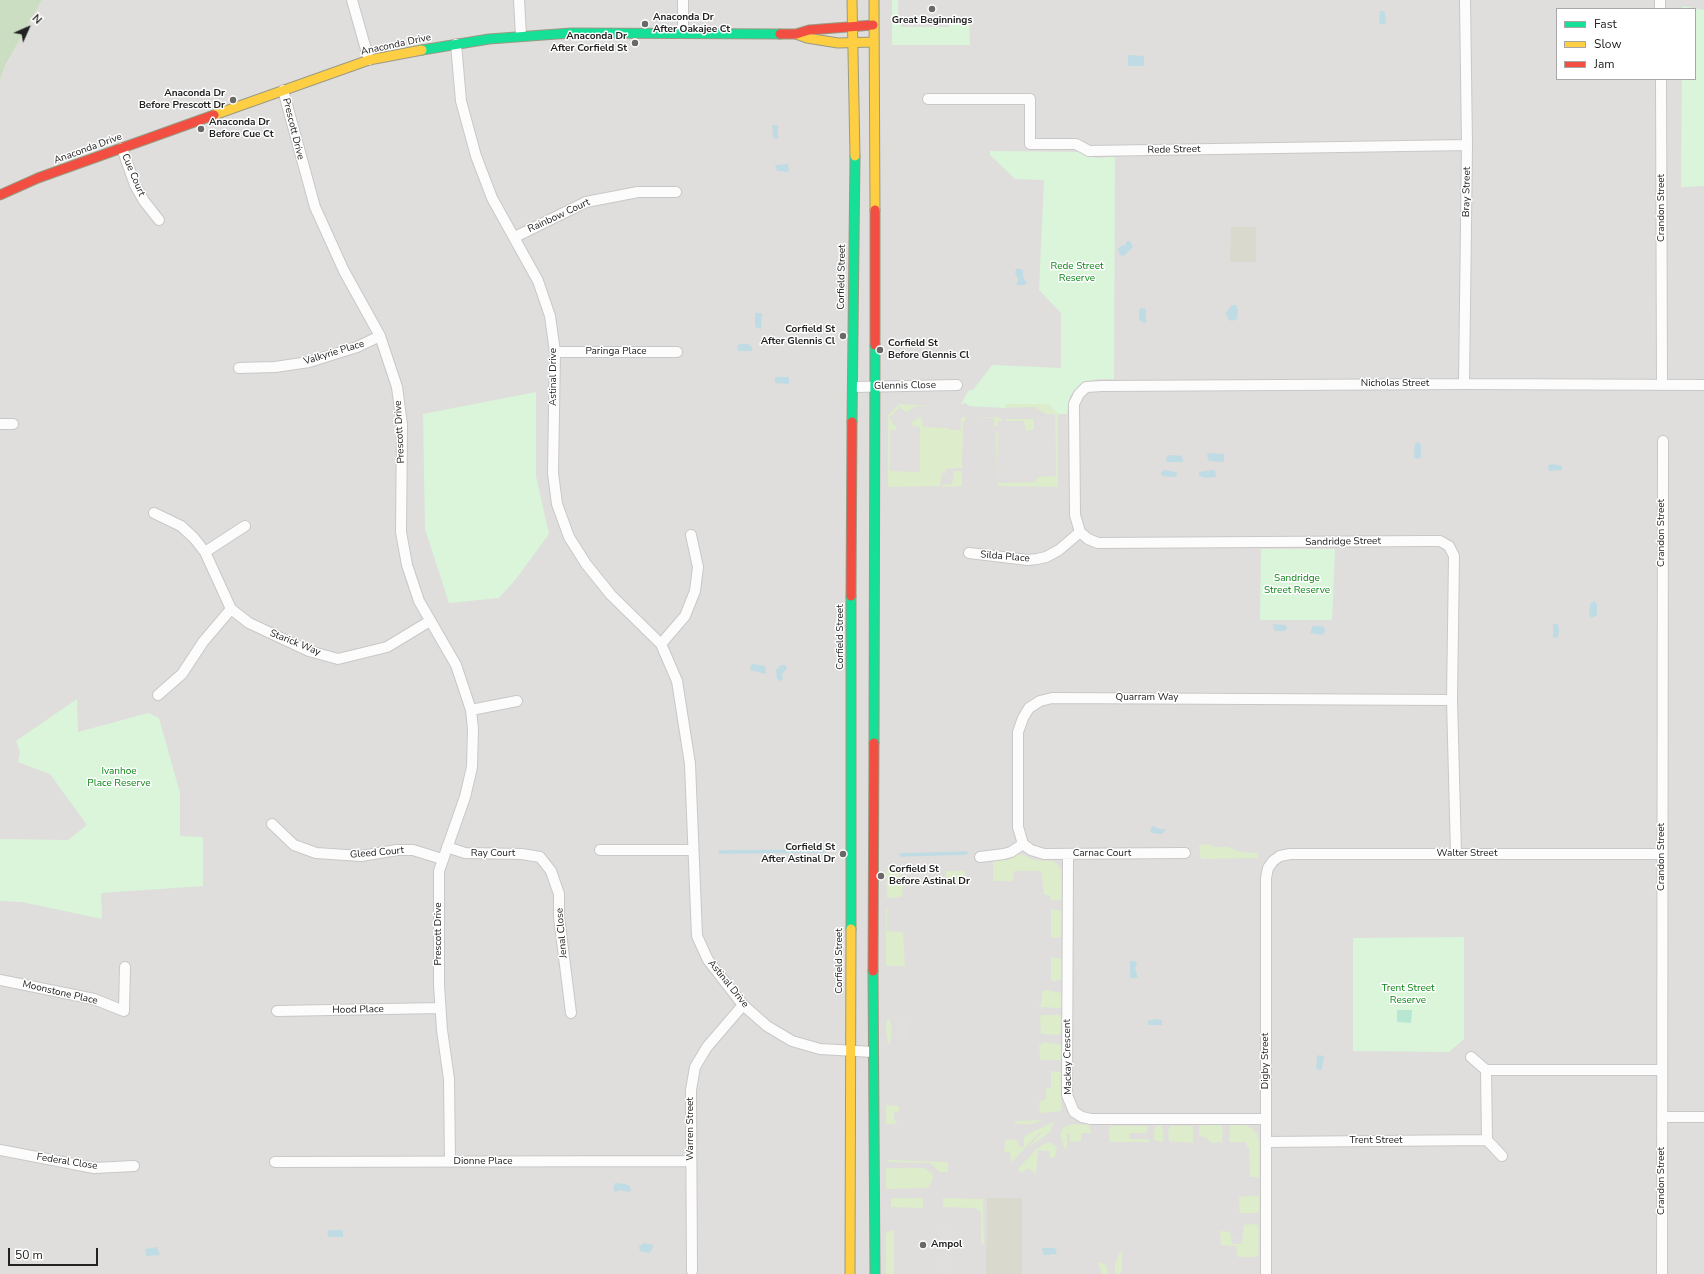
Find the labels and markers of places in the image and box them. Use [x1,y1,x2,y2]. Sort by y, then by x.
marker: Great Beginnings [927,4,937,14]
place label: Anaconda Dr After Oakajee Ct [653,12,730,36]
place label: Great Beginnings [892,15,972,27]
marker: Anaconda Dr After Oakajee Ct [640,19,650,29]
place label: Anaconda Dr After Corfield St [551,31,627,54]
marker: Anaconda Dr After Corfield St [630,38,640,48]
place label: Anaconda Dr Before Prescott Dr [139,88,225,112]
marker: Anaconda Dr Before Prescott Dr [228,95,238,105]
place label: Anaconda Dr Before Cue Ct [209,117,273,140]
marker: Anaconda Dr Before Cue Ct [196,124,206,134]
place label: Corfield St After Glennis Cl [761,324,835,348]
marker: Corfield St After Glennis Cl [838,331,848,341]
place label: Corfield St Before Glennis Cl [888,338,969,362]
marker: Corfield St Before Glennis Cl [875,345,885,355]
place label: Corfield St After Astinal Dr [761,842,835,866]
marker: Corfield St After Astinal Dr [838,849,848,859]
place label: Corfield St Before Astinal Dr [889,864,970,888]
marker: Corfield St Before Astinal Dr [876,871,886,881]
place label: Ampol [931,1239,962,1251]
marker: Ampol [918,1240,928,1250]

